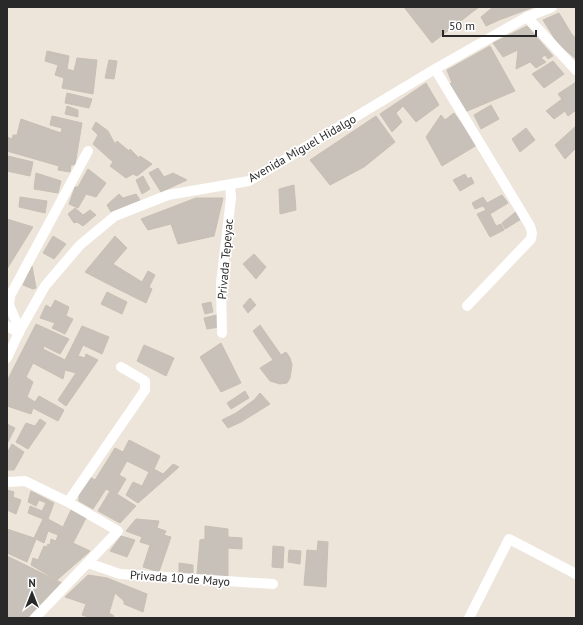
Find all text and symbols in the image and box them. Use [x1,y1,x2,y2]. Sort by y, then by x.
scale bar [443,12,536,38]
text: 50 m [449,18,475,33]
street label: Avenida Miguel Hidalgo [245,111,359,185]
street label: Privada Tepeyac [214,217,236,300]
street label: Privada 10 de Mayo [129,567,231,589]
north arrow [12,573,52,613]
text: N [28,576,36,590]

